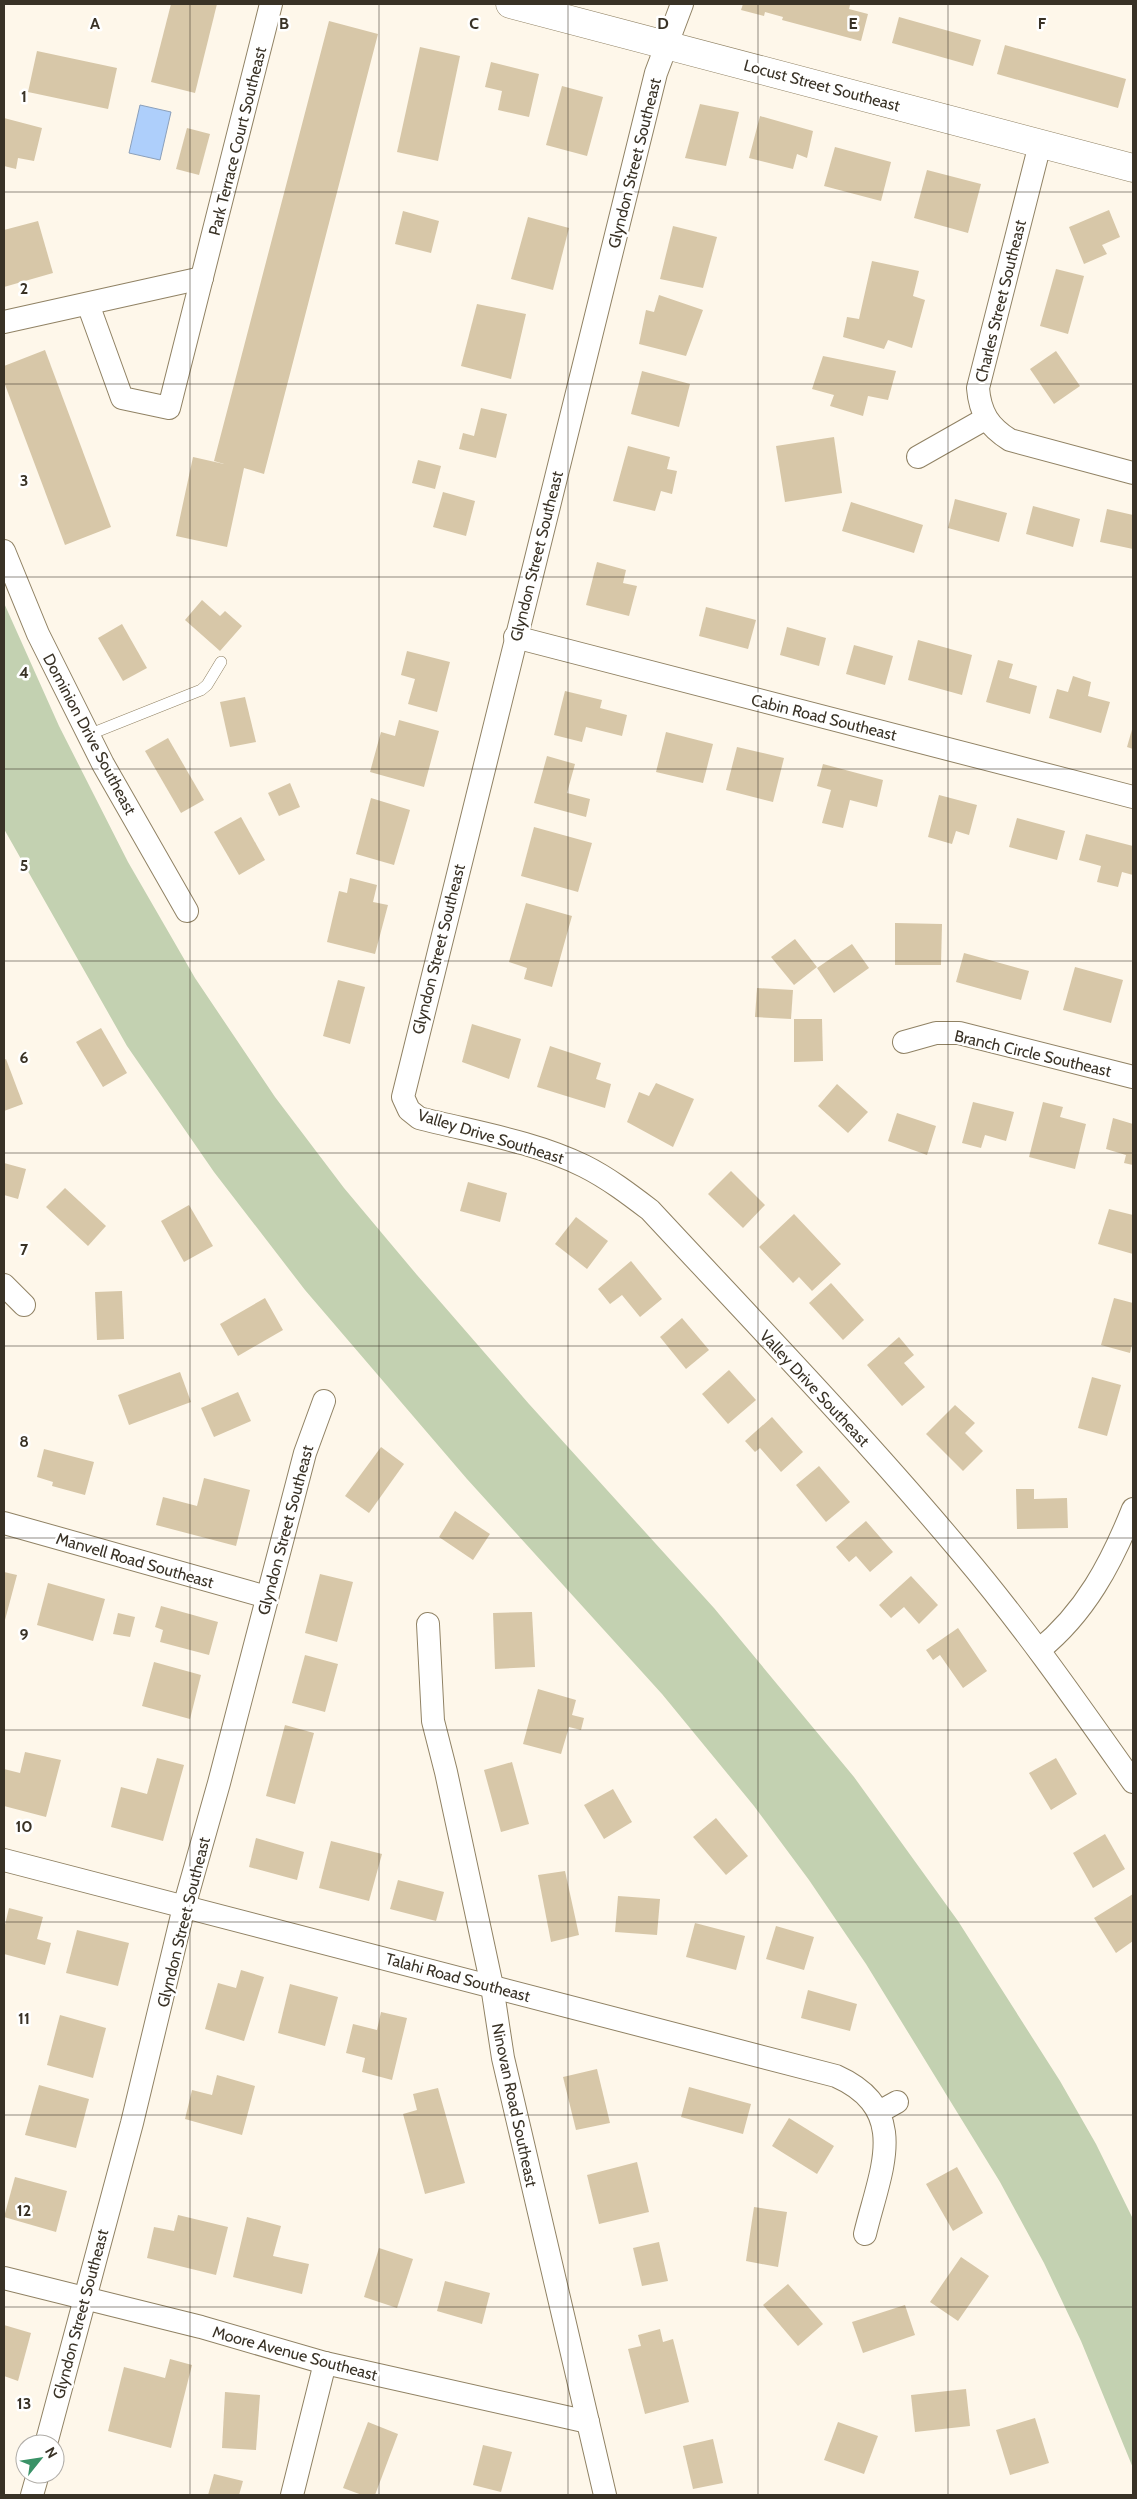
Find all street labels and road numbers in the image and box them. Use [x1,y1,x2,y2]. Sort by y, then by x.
street label: Park Terrace Court Southeast [205,44,270,237]
street label: Locust Street Southeast [742,55,903,116]
street label: Glyndon Street Southeast [604,75,665,250]
street label: Charles Street Southeast [971,217,1030,384]
street label: Glyndon Street Southeast [506,468,567,643]
street label: Dominion Drive Southeast [39,651,140,818]
street label: Cabin Road Southeast [749,690,899,745]
street label: Glyndon Street Southeast [408,861,469,1036]
street label: Branch Circle Southeast [953,1026,1114,1081]
street label: Valley Drive Southeast [415,1105,567,1168]
street label: Valley Drive Southeast [756,1326,874,1451]
street label: Glyndon Street Southeast [254,1443,317,1617]
street label: Manvell Road Southeast [54,1529,216,1592]
street label: Glyndon Street Southeast [153,1834,214,2009]
street label: Talahi Road Southeast [383,1949,533,2006]
street label: Ninovan Road Southeast [488,2021,541,2189]
street label: Glyndon Street Southeast [49,2227,112,2401]
street label: Moore Avenue Southeast [210,2322,380,2385]

